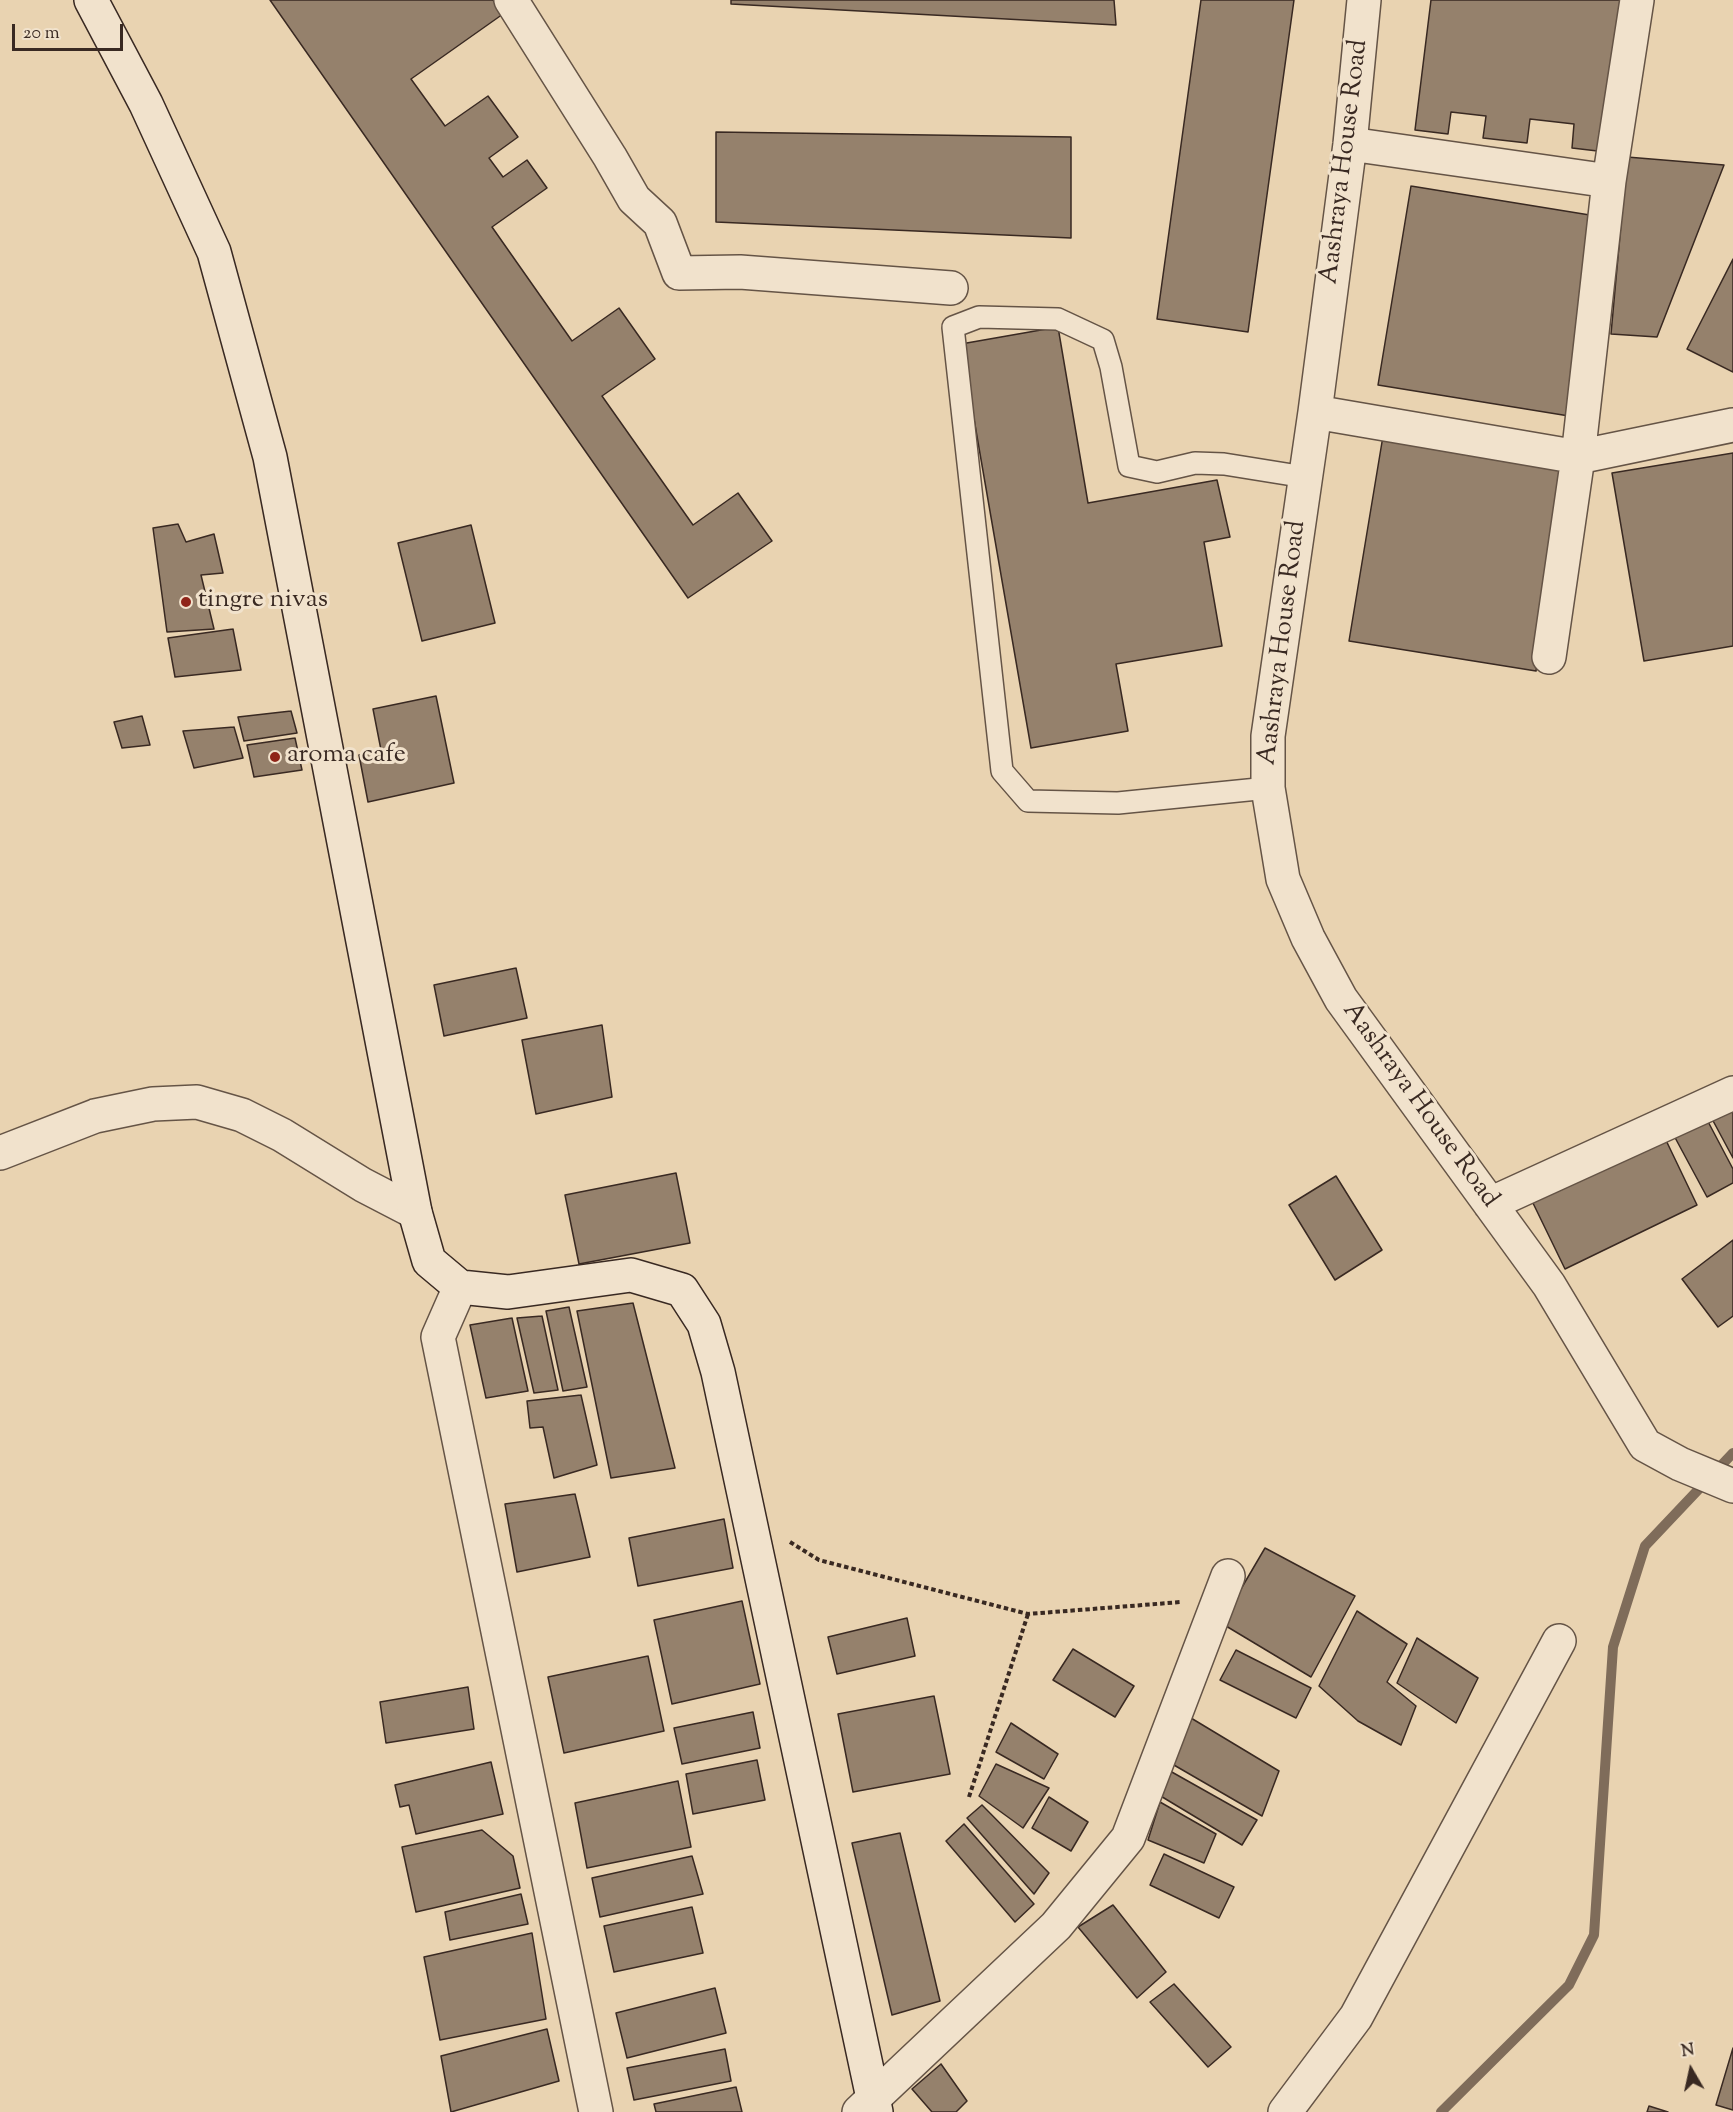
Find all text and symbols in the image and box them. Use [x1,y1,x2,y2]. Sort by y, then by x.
scale bar [15,12,126,50]
text: 20 m [23,21,60,47]
street label: Aashraya House Road [1316,38,1376,286]
street label: Aashraya House Road [1254,519,1314,767]
place label: tingre nivas [198,586,328,618]
marker: tingre nivas [179,595,193,609]
place label: aroma cafe [287,741,406,773]
marker: aroma cafe [268,750,282,764]
street label: Aashraya House Road [1334,997,1504,1215]
text: N [1680,2039,1696,2064]
north arrow [1661,2040,1721,2100]

